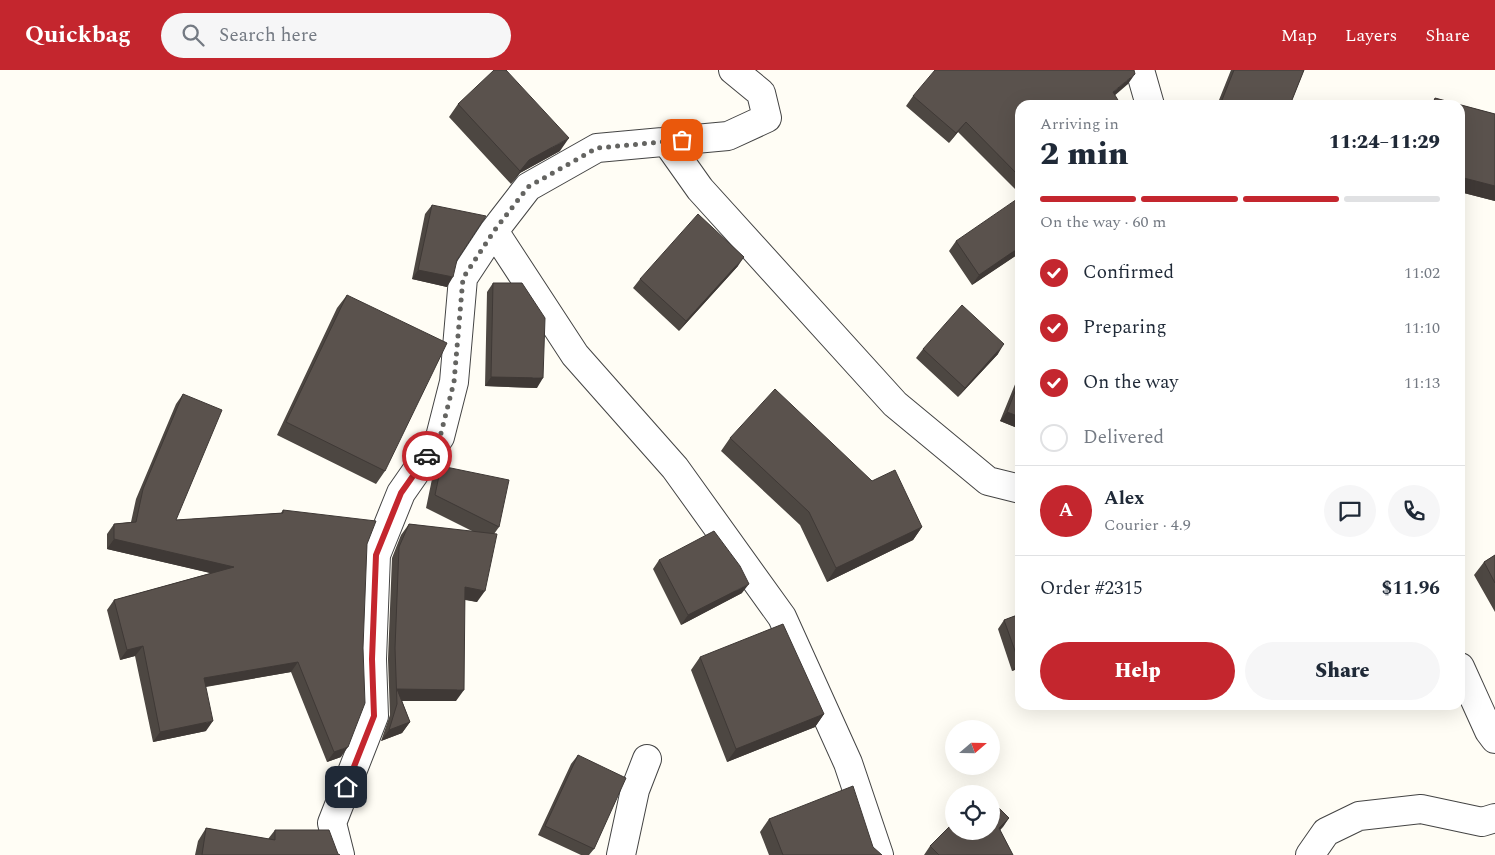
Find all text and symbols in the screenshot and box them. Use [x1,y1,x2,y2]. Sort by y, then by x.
search box [161,13,511,58]
text: Quickbag [25,17,131,53]
icon: search [179,21,207,49]
text: Search here [219,21,318,50]
text: Map [1281,22,1317,49]
text: Layers [1345,22,1397,49]
text: Share [1425,22,1470,49]
text: Arriving in [1040,112,1119,136]
pin [661,119,703,161]
icon: bag [668,126,696,154]
text: 11:24–11:29 [1329,128,1440,157]
text: 2 min [1040,130,1128,179]
text: On the way · 60 m [1040,210,1166,234]
text: Confirmed [1083,258,1174,287]
icon: check [1040,259,1068,287]
text: 11:02 [1404,261,1440,285]
text: Preparing [1083,313,1167,342]
icon: check [1040,314,1068,342]
text: 11:10 [1404,316,1440,340]
text: On the way [1083,368,1179,397]
icon: check [1040,369,1068,397]
text: 11:13 [1404,371,1440,395]
text: Delivered [1083,423,1164,452]
courier [402,431,452,481]
icon: car [413,442,441,470]
text: Alex [1104,484,1145,513]
button: chat [1324,485,1376,537]
button: phone [1388,485,1440,537]
text: A [1059,496,1073,525]
text: Courier · 4.9 [1104,513,1191,537]
text: Order #2315 [1040,574,1143,603]
text: $11.96 [1382,574,1440,603]
button: Help [1040,642,1235,700]
button: Share [1245,642,1440,700]
north arrow [945,720,1000,775]
map controls [945,720,1000,840]
pin [325,766,367,808]
icon: home [332,773,360,801]
button: locate [945,785,1000,840]

